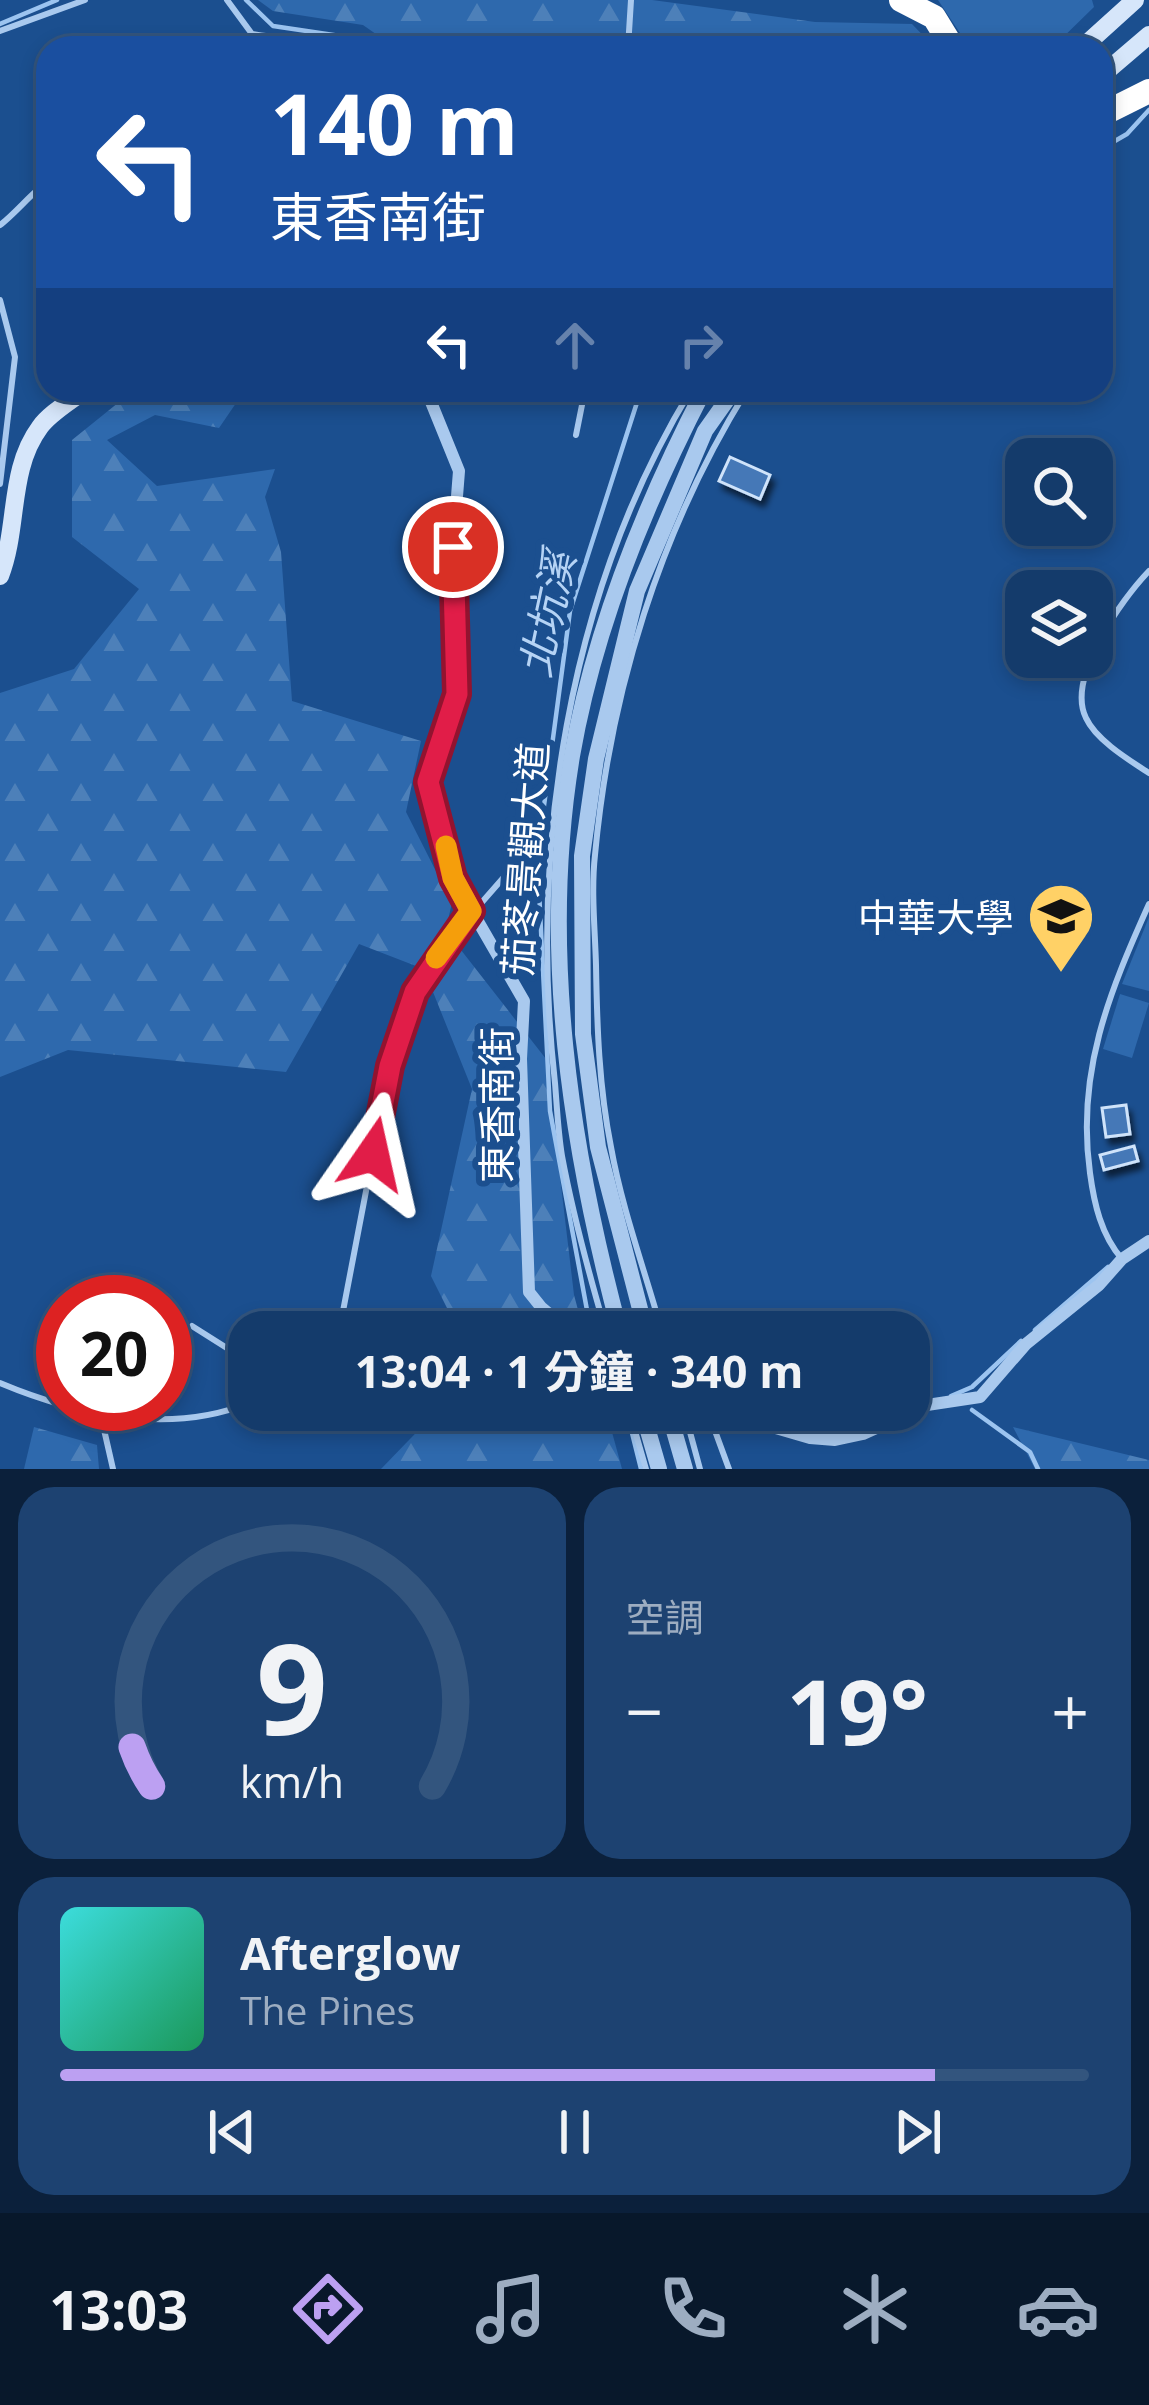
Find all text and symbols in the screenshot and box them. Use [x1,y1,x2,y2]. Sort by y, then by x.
text: 140 m [270,65,518,180]
icon: left [72,84,228,240]
text: 東香南街 [270,179,486,253]
icon: left [416,312,482,378]
icon: ahead [542,312,608,378]
icon: right [668,312,734,378]
map controls [1005,438,1113,678]
button: search [1005,438,1113,546]
pin [402,496,504,598]
icon: arrive [420,514,486,580]
water label: 北坑溪 [505,542,588,682]
button: layers [1005,570,1113,678]
street label: 茄苳景觀大道 [489,740,559,978]
school or university icon: 中華大學 [1026,881,1096,975]
place label: 中華大學 [858,890,1014,943]
street label: 東香南街 [469,1027,522,1183]
position arrow [310,1091,436,1217]
speed limit sign: 20 [36,1275,192,1431]
text: 13:04 · 1 分鐘 · 340 m [355,1340,803,1401]
text: 空調 [626,1590,704,1643]
text: 9 [256,1602,327,1772]
text: 19° [787,1649,928,1771]
text: − [626,1665,663,1755]
text: + [1051,1665,1089,1755]
text: km/h [240,1752,344,1811]
text: Afterglow [240,1922,461,1983]
text: The Pines [240,1983,415,2036]
icon: previous [199,2099,265,2165]
icon: pause [542,2099,608,2165]
icon: next [885,2099,951,2165]
icon: directions [286,2267,370,2351]
icon: music [469,2267,553,2351]
icon: phone [651,2267,735,2351]
icon: climate [833,2267,917,2351]
icon: car [1016,2267,1100,2351]
text: 13:03 [49,2272,188,2346]

